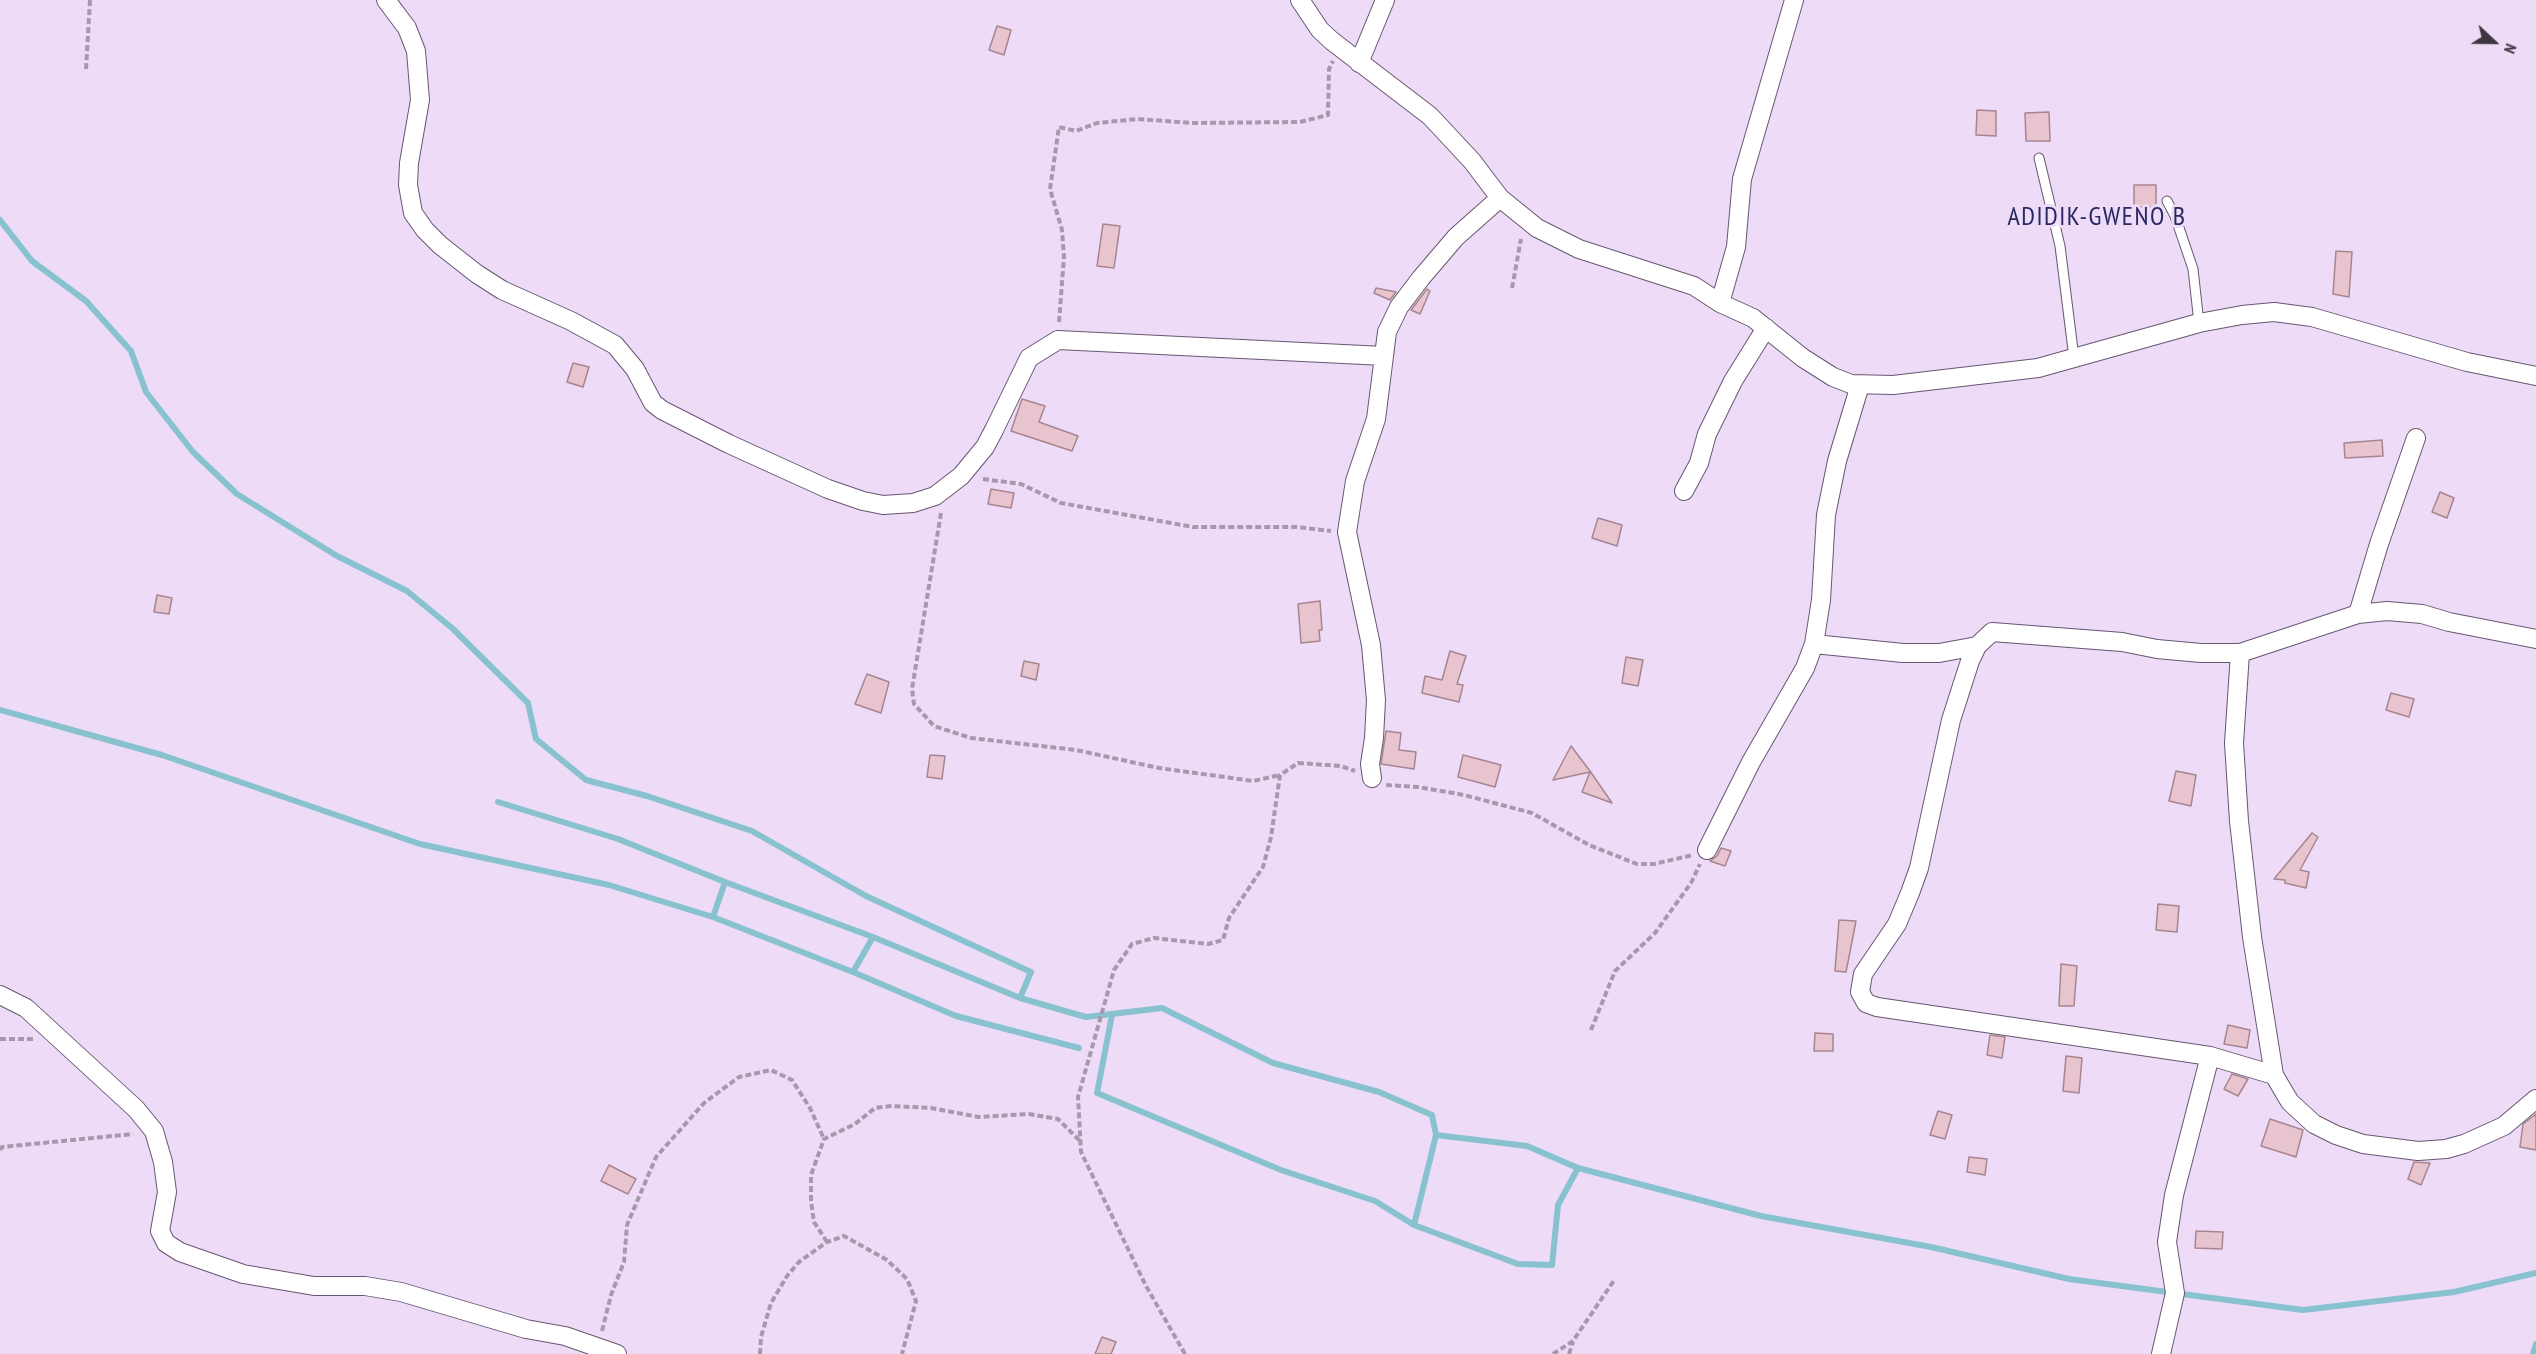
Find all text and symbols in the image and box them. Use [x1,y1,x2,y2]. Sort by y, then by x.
north arrow [2464,12,2524,72]
text: N [2500,41,2522,56]
district label: ADIDIK-GWENO B [2008,202,2186,234]

